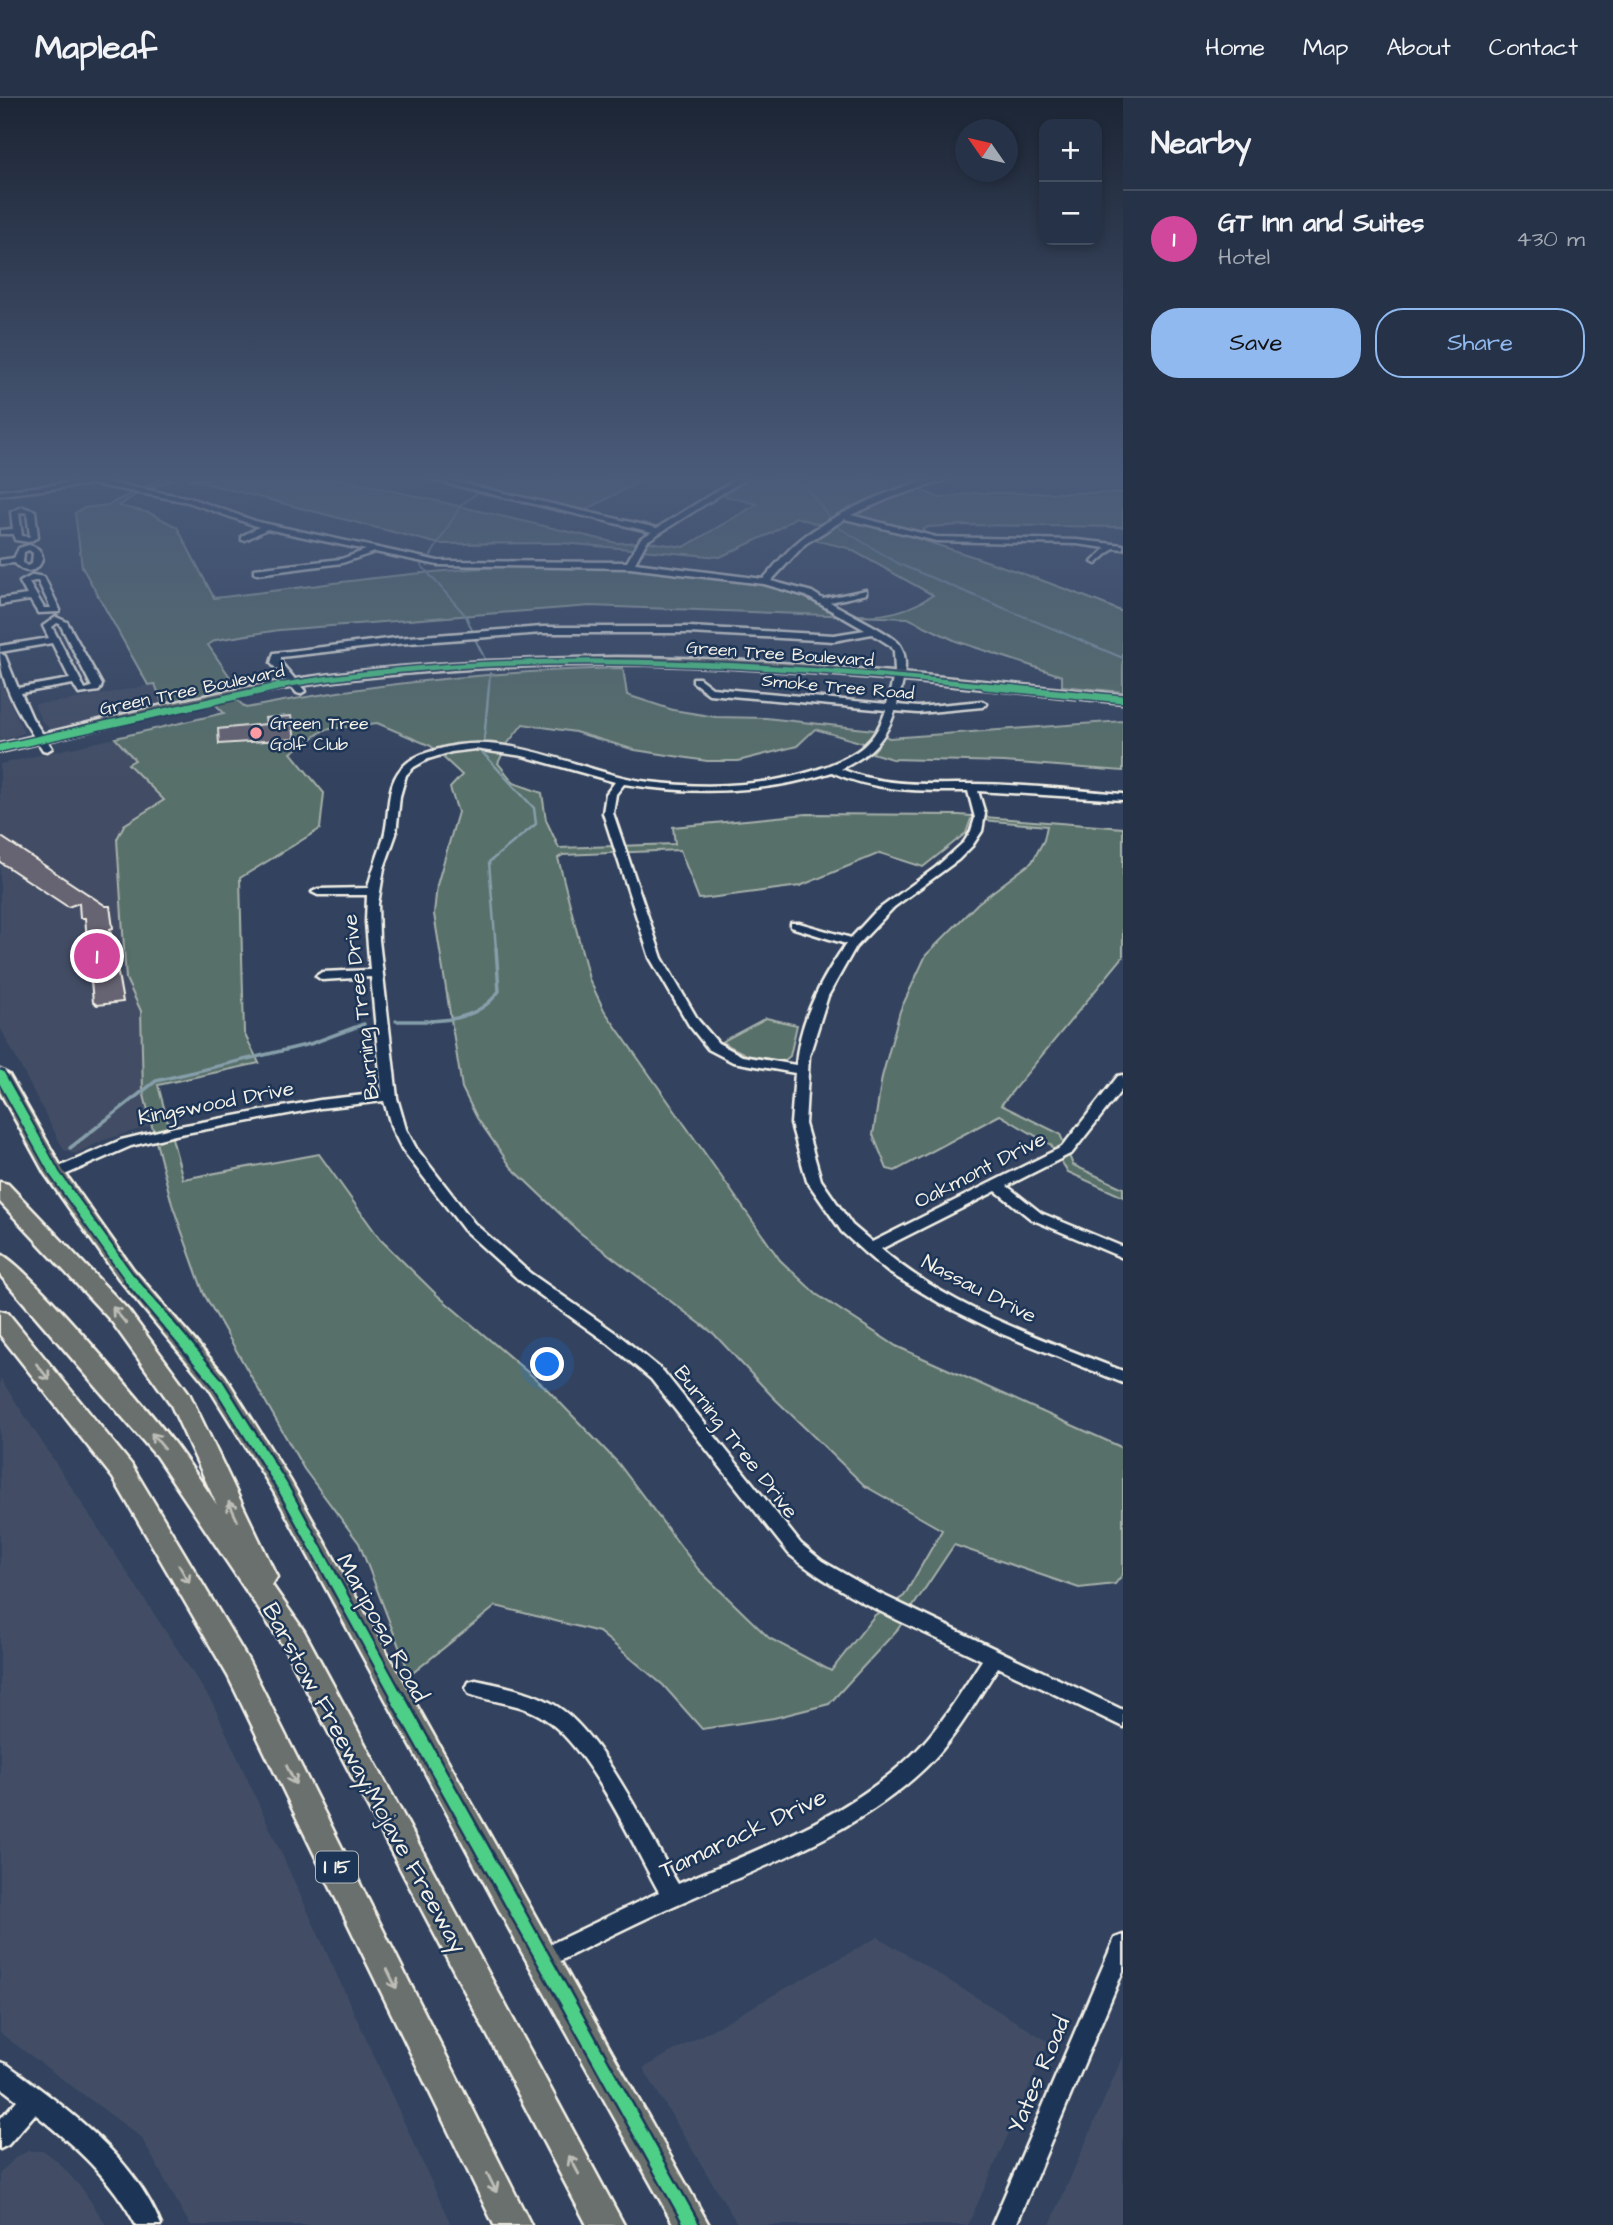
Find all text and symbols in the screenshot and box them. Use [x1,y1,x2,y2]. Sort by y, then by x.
text: Mapleaf [35,25,157,71]
text: Home [1205,31,1265,65]
text: Map [1303,31,1348,65]
text: About [1386,31,1451,65]
text: Contact [1489,31,1578,65]
north arrow [955,119,1018,182]
map controls [1039,119,1102,245]
button: + [1039,119,1102,182]
text: Nearby [1151,123,1251,165]
button: − [1039,182,1102,245]
text: GT Inn and Suites [1218,205,1424,241]
text: 1 [1173,223,1175,255]
text: 430 m [1516,223,1585,255]
text: Hotel [1218,241,1270,273]
button: Save [1151,308,1361,378]
button: Share [1375,308,1585,378]
street label: Green Tree Boulevard [685,635,875,673]
street label: Green Tree Boulevard [97,658,287,722]
street label: Smoke Tree Road [761,668,915,706]
place label: Green Tree Golf Club [270,711,369,757]
marker: Green Tree Golf Club [248,725,264,741]
street label: Burning Tree Drive [335,912,389,1102]
pin: 1 [74,930,120,982]
street label: Kingswood Drive [136,1074,297,1134]
street label: Oakmont Drive [909,1124,1051,1216]
street label: Nassau Drive [917,1248,1041,1330]
one-way arrow [111,1306,127,1324]
your location [530,1347,564,1381]
street label: Burning Tree Drive [665,1359,805,1526]
one-way arrow [35,1363,51,1381]
one-way arrow [150,1432,166,1450]
one-way arrow [226,1501,239,1522]
street label: Mariposa Road [327,1548,437,1708]
one-way arrow [178,1564,192,1584]
street label: Barstow Freeway;Mojave Freeway [252,1597,475,1960]
one-way arrow [285,1764,299,1785]
street label: Tamarack Drive [654,1780,832,1888]
road number: I 15 [316,1852,358,1882]
one-way arrow [385,1968,399,1989]
street label: Yates Road [999,2011,1079,2139]
one-way arrow [567,2155,580,2176]
one-way arrow [486,2172,500,2193]

